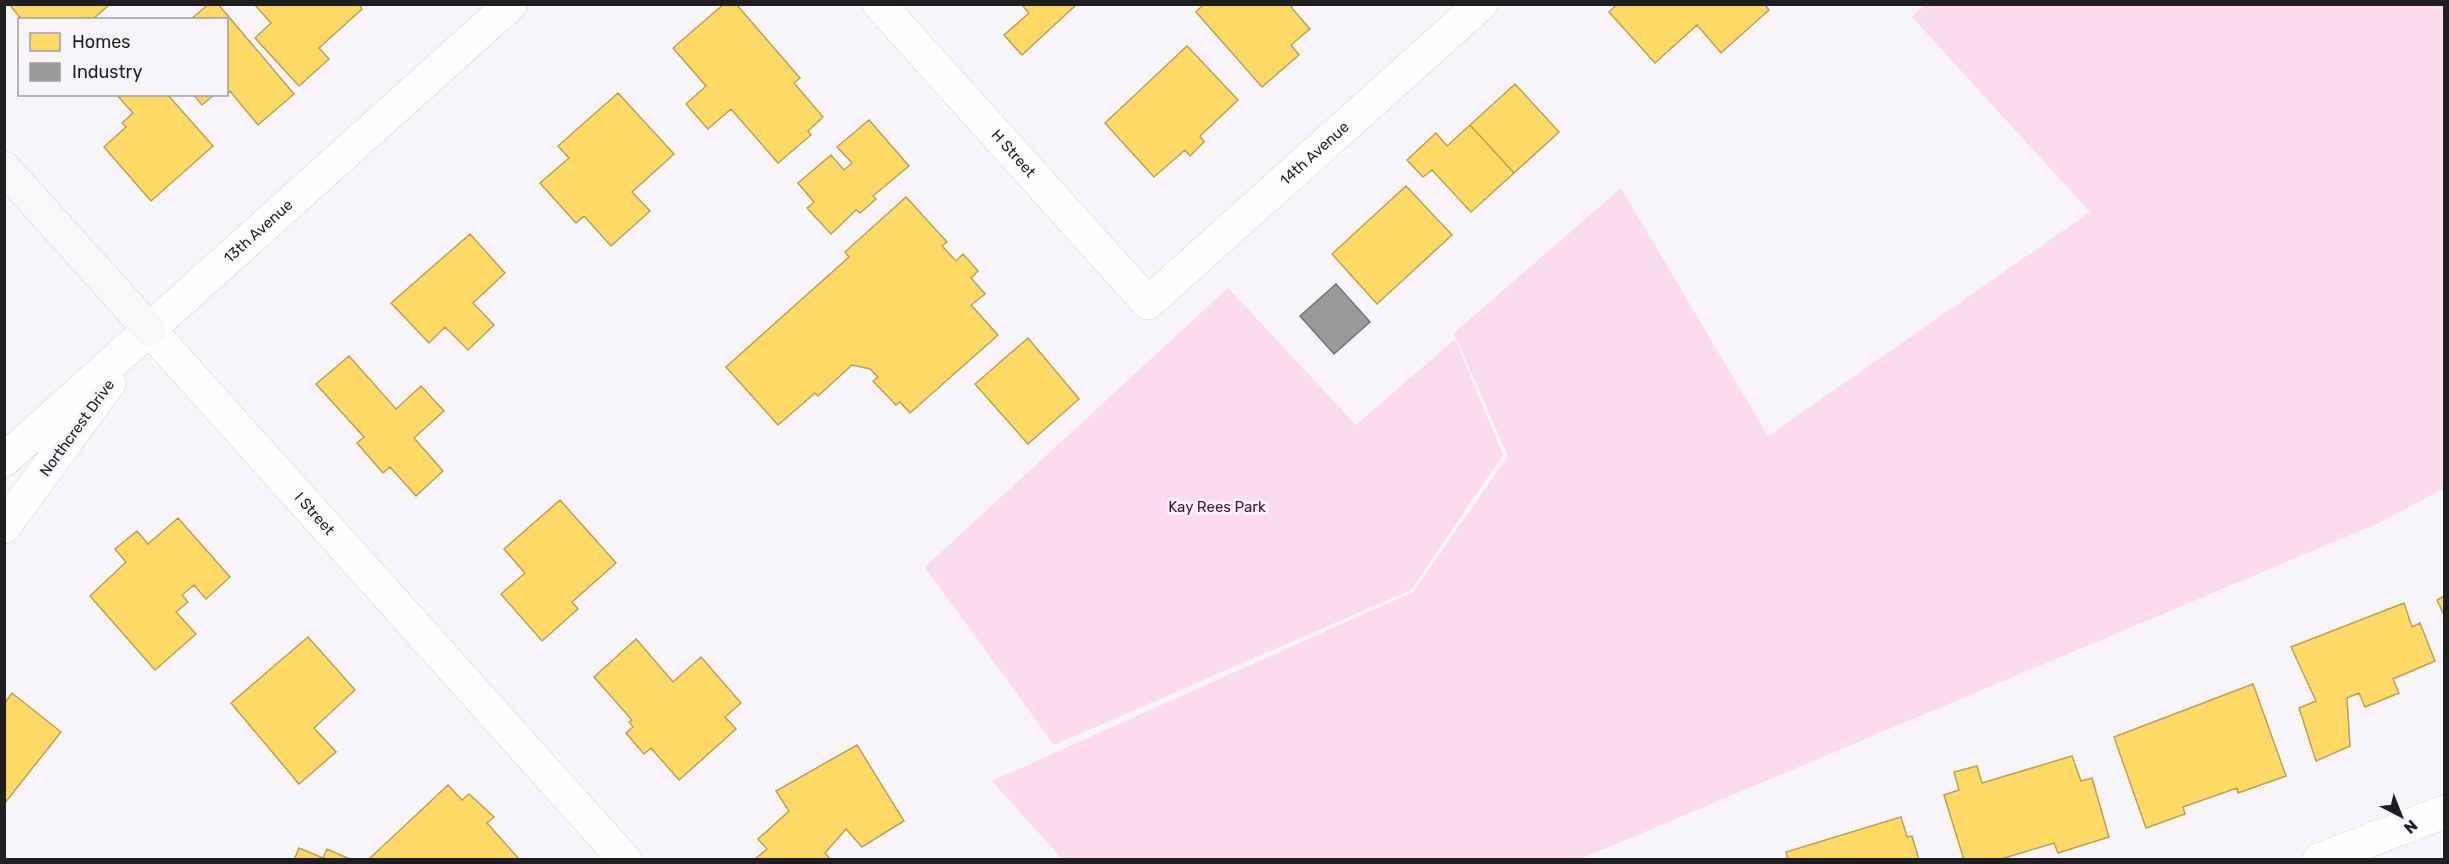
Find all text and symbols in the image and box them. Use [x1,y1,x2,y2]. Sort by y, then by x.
legend [18,18,228,96]
text: Homes [72,31,130,53]
text: Industry [72,61,142,83]
street label: 14th Avenue [1276,118,1353,189]
street label: H Street [987,126,1040,181]
street label: 13th Avenue [220,196,296,267]
street label: Northcrest Drive [36,376,118,480]
street label: I Street [291,489,338,539]
park label: Kay Rees Park [1168,498,1266,516]
north arrow [2371,786,2431,846]
text: N [2400,816,2421,838]

